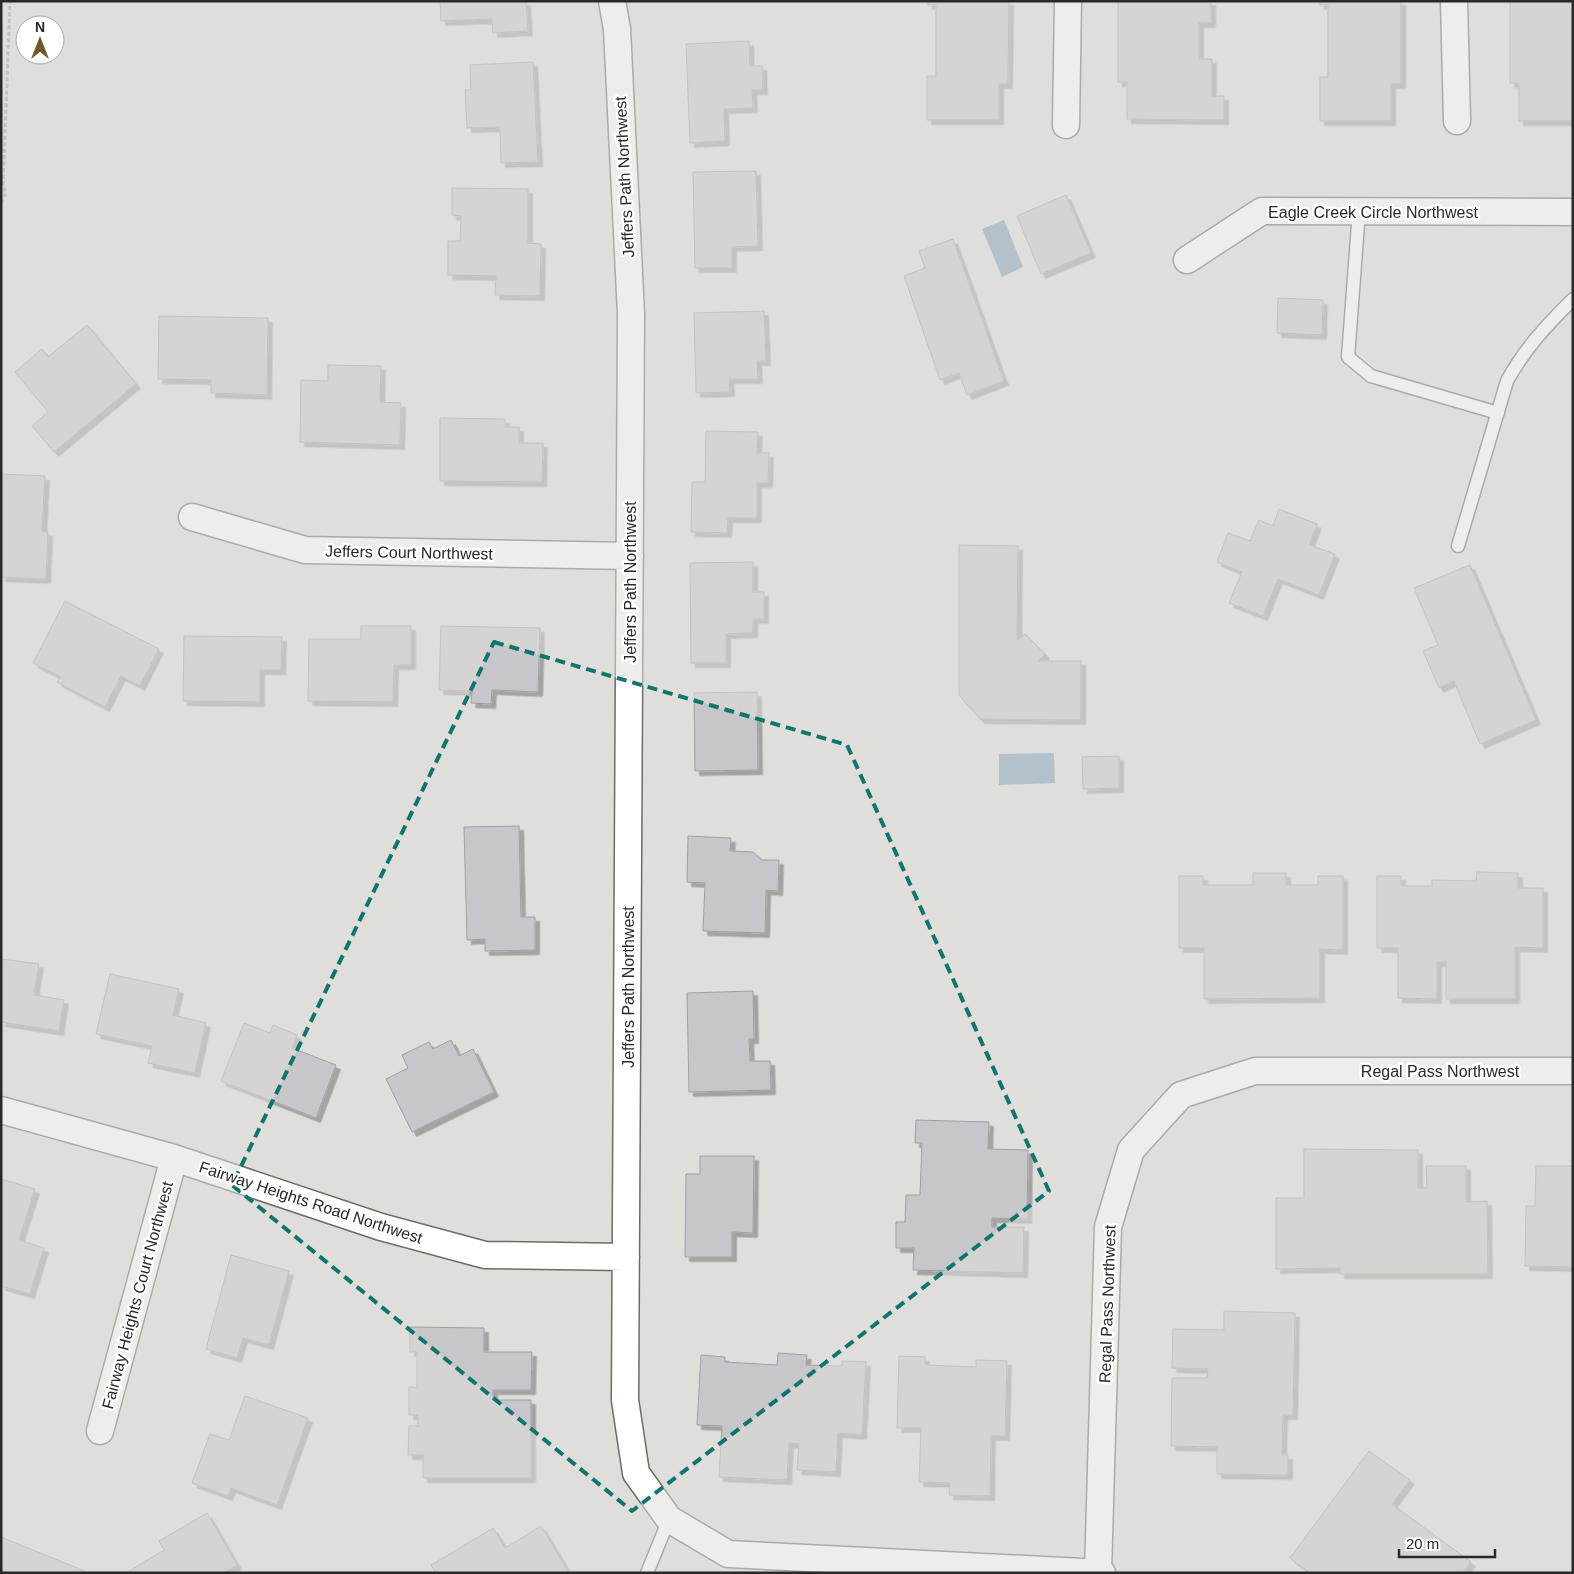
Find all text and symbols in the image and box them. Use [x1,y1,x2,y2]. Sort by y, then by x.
north arrow [15,15,65,65]
text: N [35,19,45,35]
street label: Jeffers Path Northwest [612,95,637,258]
street label: Eagle Creek Circle Northwest [1268,204,1478,221]
street label: Jeffers Path Northwest [622,501,639,663]
street label: Jeffers Court Northwest [325,543,494,562]
street label: Jeffers Path Northwest [620,906,637,1068]
street label: Regal Pass Northwest [1361,1063,1520,1080]
street label: Fairway Heights Road Northwest [197,1158,425,1247]
street label: Fairway Heights Court Northwest [99,1179,176,1411]
street label: Regal Pass Northwest [1096,1224,1119,1383]
scale bar [1399,1526,1495,1558]
text: 20 m [1406,1535,1439,1552]

